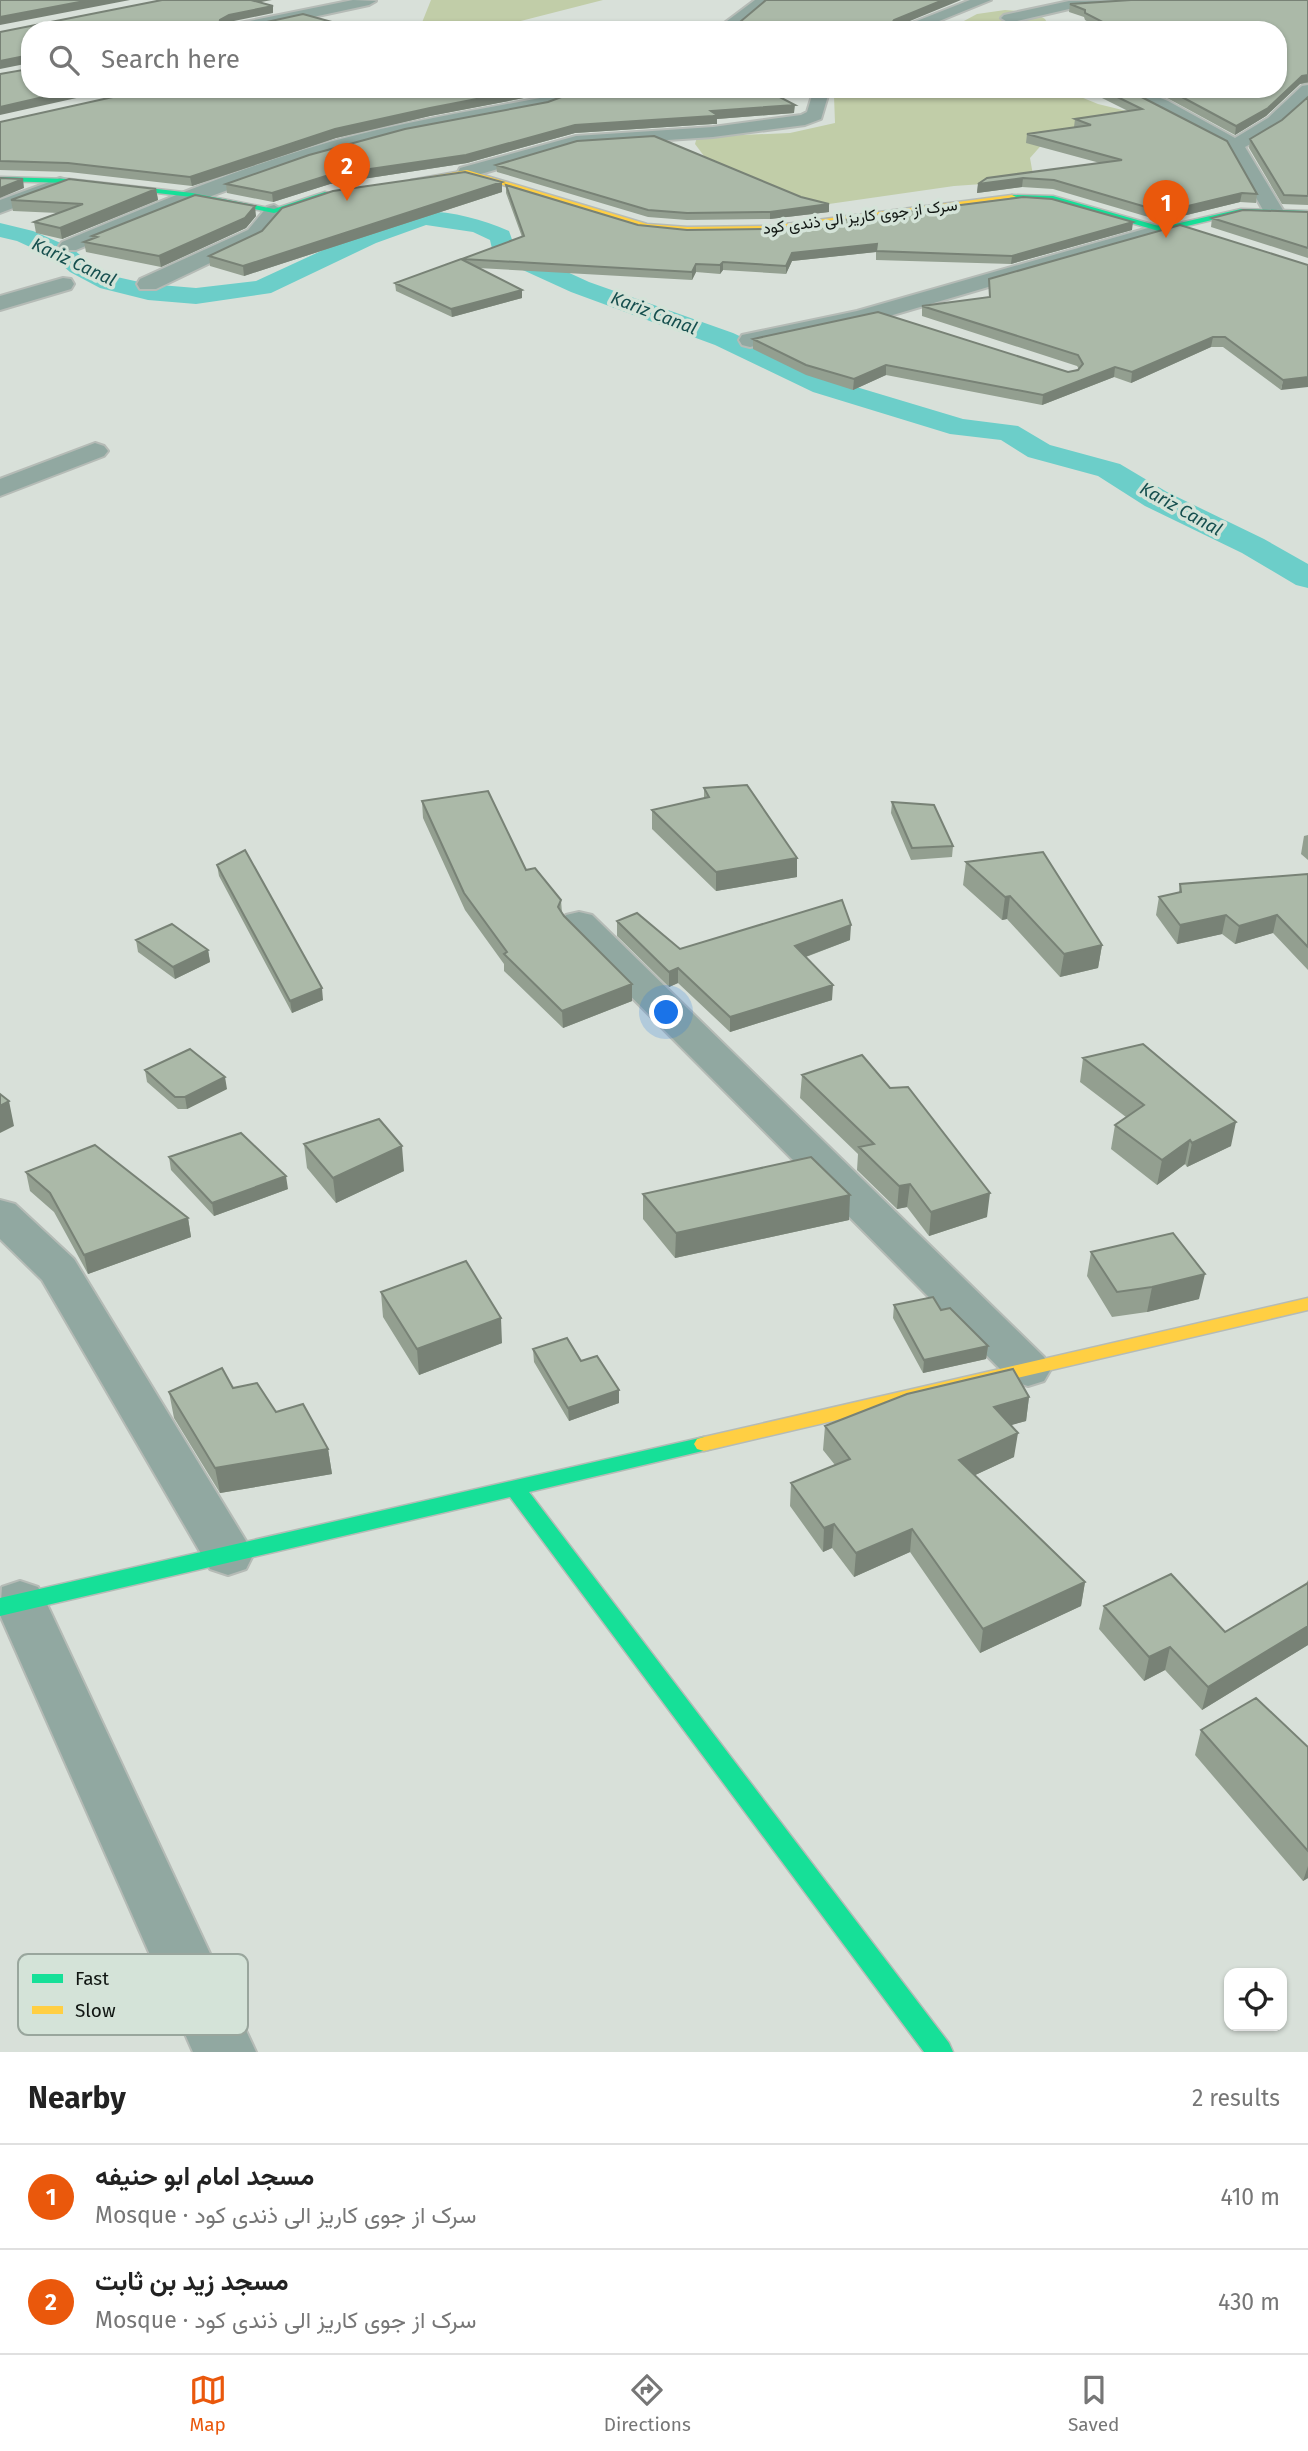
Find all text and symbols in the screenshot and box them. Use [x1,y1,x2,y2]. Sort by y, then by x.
search box [21,21,1287,98]
icon: search [45,41,83,79]
text: Search here [101,44,240,75]
pin: 2 [324,143,370,201]
pin: 1 [1143,180,1189,238]
street label: سرک از جوی کاریز الی ذندی کود [762,195,959,239]
water label: Kariz Canal [28,233,120,291]
water label: Kariz Canal [608,287,700,339]
water label: Kariz Canal [1136,477,1226,541]
your location [649,995,683,1029]
legend [18,1954,248,2035]
text: Fast [75,1967,109,1990]
map controls [1224,1968,1287,2031]
button: locate [1224,1968,1287,2031]
text: Slow [75,1999,116,2022]
text: Nearby [28,2080,126,2116]
text: 2 results [1192,2084,1280,2112]
text: مسجد امام ابو حنیفه [95,2161,314,2192]
text: 1 [46,2183,56,2211]
text: 410 m [1220,2183,1280,2211]
text: Mosque · سرک از جوی کاریز الی ذندی کود [95,2201,476,2229]
text: مسجد زید بن ثابت [95,2266,289,2297]
text: 2 [45,2288,57,2316]
text: 430 m [1218,2288,1280,2316]
text: Mosque · سرک از جوی کاریز الی ذندی کود [95,2306,476,2334]
tab: Map [189,2371,227,2436]
tab: Directions [604,2371,691,2436]
tab: Saved [1068,2371,1119,2436]

